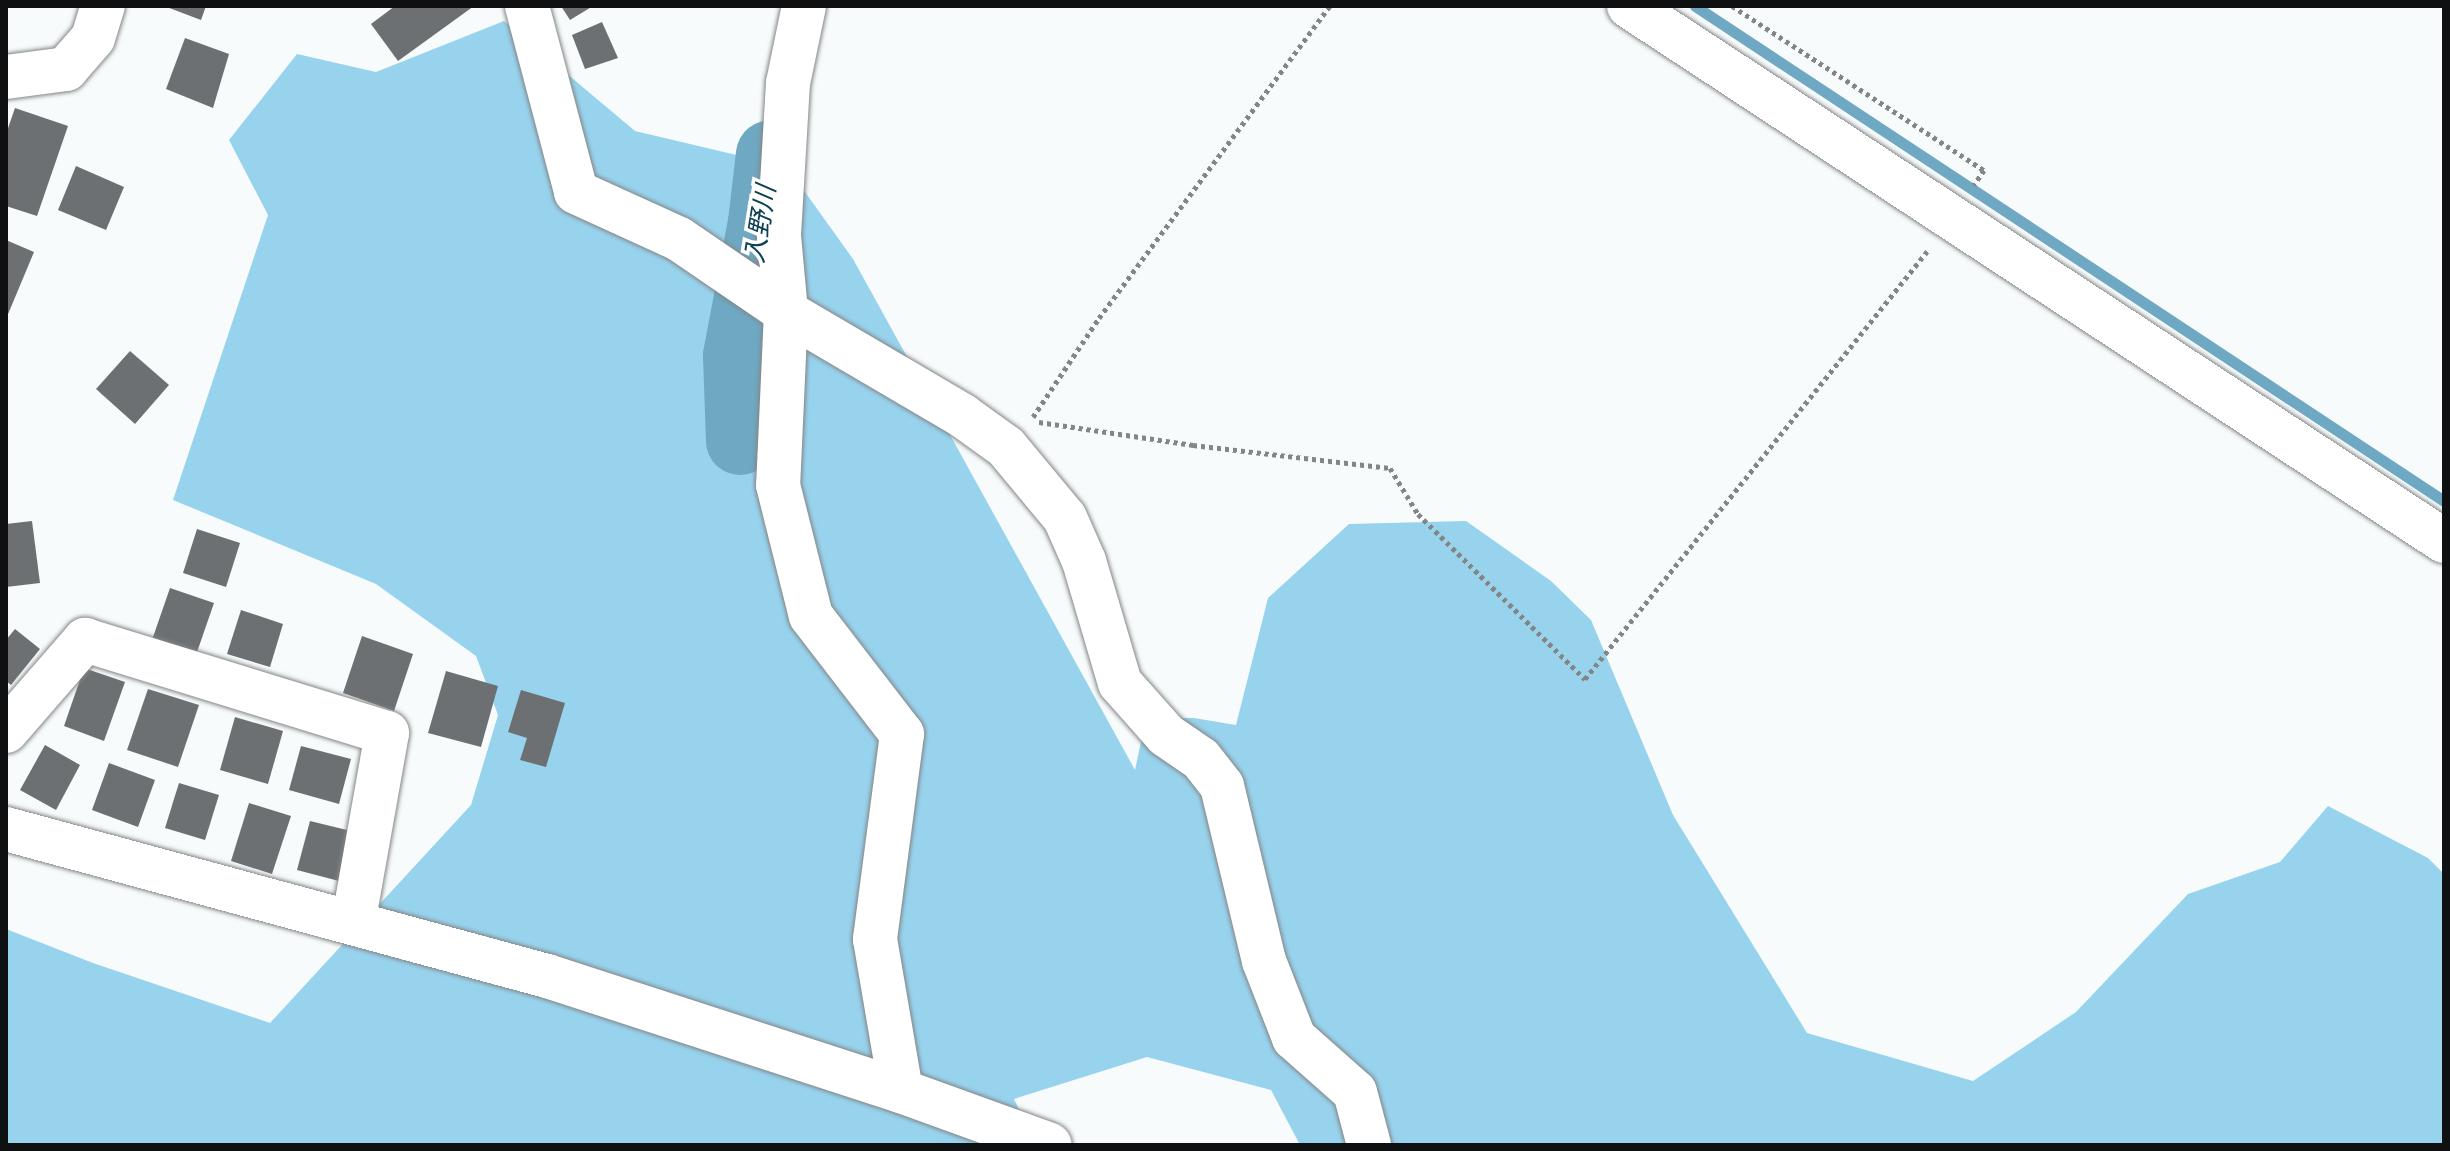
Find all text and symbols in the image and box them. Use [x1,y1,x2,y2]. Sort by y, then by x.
water label: 入野川 [738,183,782,265]

